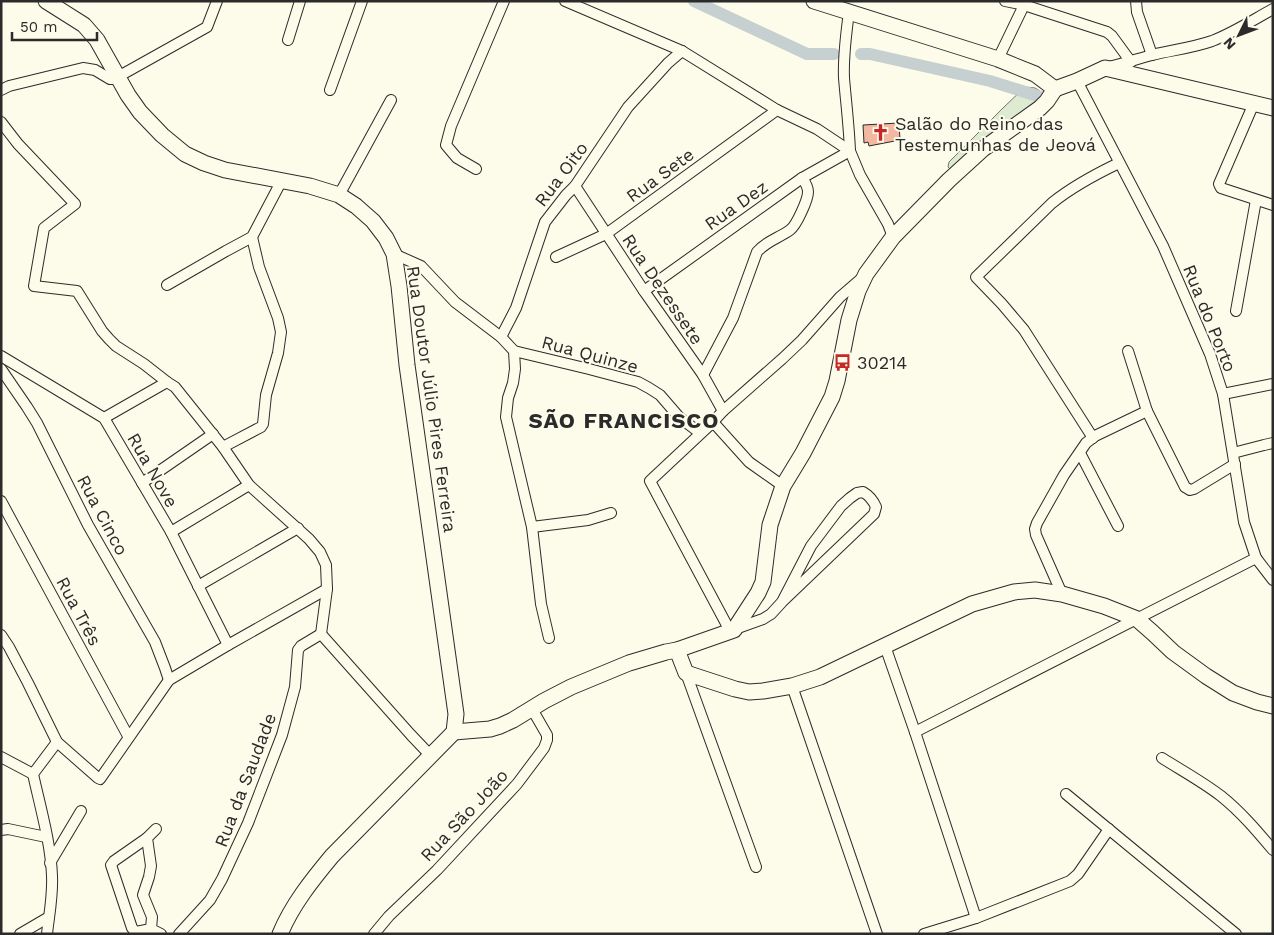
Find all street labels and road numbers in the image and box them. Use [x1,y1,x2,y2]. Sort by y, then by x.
street label: Rua Oito [530,138,592,210]
street label: Rua Sete [622,143,698,207]
street label: Rua Dez [701,176,771,234]
street label: Rua Dezessete [618,230,708,348]
street label: Rua do Porto [1179,261,1241,375]
street label: Rua Doutor Júlio Pires Ferreira [403,264,461,534]
street label: Rua Quinze [539,331,641,377]
street label: Rua Nove [123,429,183,511]
street label: Rua Cinco [73,471,133,559]
street label: Rua Três [52,573,106,649]
street label: Rua da Saudade [210,710,280,850]
street label: Rua São João [416,764,512,866]

